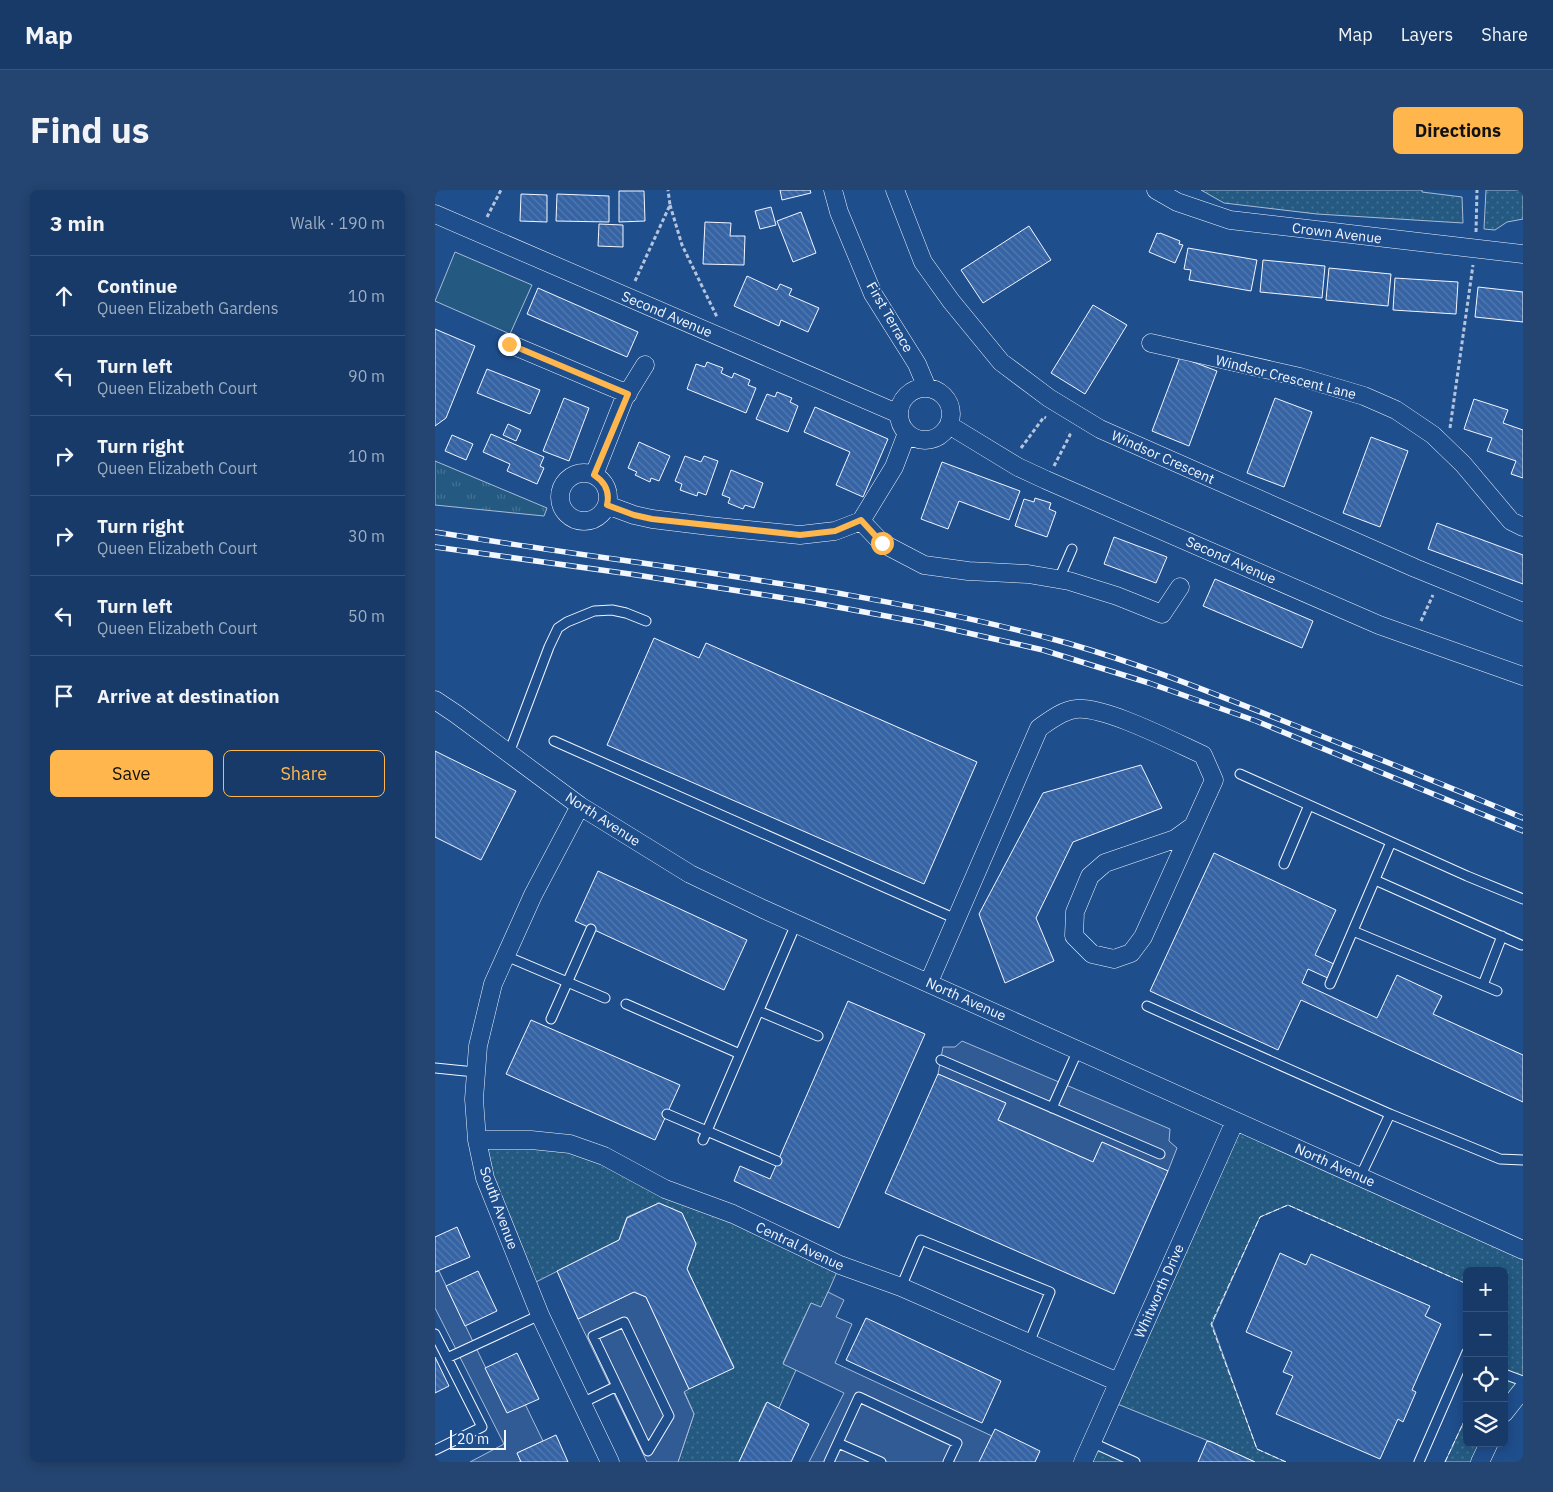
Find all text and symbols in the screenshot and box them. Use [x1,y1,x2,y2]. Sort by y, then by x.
text: Map [25,19,73,51]
text: Map [1338,23,1373,46]
text: Layers [1401,23,1453,46]
text: Share [1481,23,1528,46]
text: Find us [30,107,149,153]
button: Directions [1393,107,1523,154]
text: 3 min [50,209,105,237]
text: Walk · 190 m [290,213,385,233]
street label: Crown Avenue [1291,219,1383,247]
text: Continue [97,274,177,298]
street label: First Terrace [863,278,918,356]
icon: ahead [50,282,78,310]
text: 10 m [348,286,385,306]
street label: Second Avenue [619,287,715,341]
text: Queen Elizabeth Gardens [97,298,278,318]
route end [498,333,521,356]
street label: Windsor Crescent Lane [1214,351,1359,403]
text: Turn left [97,354,173,378]
icon: left [50,362,78,390]
text: 90 m [348,366,385,386]
text: Queen Elizabeth Court [97,378,258,398]
street label: Windsor Crescent [1109,426,1217,488]
text: Turn right [97,434,184,458]
icon: right [50,442,78,470]
text: 10 m [348,446,385,466]
text: Queen Elizabeth Court [97,458,258,478]
text: Turn right [97,514,184,538]
icon: right [50,522,78,550]
text: 30 m [348,526,385,546]
route start [871,532,894,555]
street label: Second Avenue [1183,532,1279,588]
text: Queen Elizabeth Court [97,538,258,558]
text: Turn left [97,594,173,618]
icon: left [50,602,78,630]
text: 50 m [348,606,385,626]
text: Queen Elizabeth Court [97,618,258,638]
icon: arrive [50,682,78,710]
text: Arrive at destination [97,684,280,708]
button: Save [50,750,213,797]
button: Share [223,750,385,797]
street label: North Avenue [562,788,644,850]
street label: North Avenue [923,973,1009,1025]
street label: North Avenue [1292,1139,1378,1191]
street label: South Avenue [476,1164,522,1252]
street label: Central Avenue [753,1218,847,1275]
street label: Whitworth Drive [1130,1241,1188,1341]
map controls [1463,1267,1508,1447]
button: + [1463,1267,1508,1312]
button: − [1463,1312,1508,1357]
button: locate [1463,1357,1508,1402]
button: layers [1463,1402,1508,1447]
scale bar [450,1427,506,1450]
text: 20 m [457,1430,489,1448]

